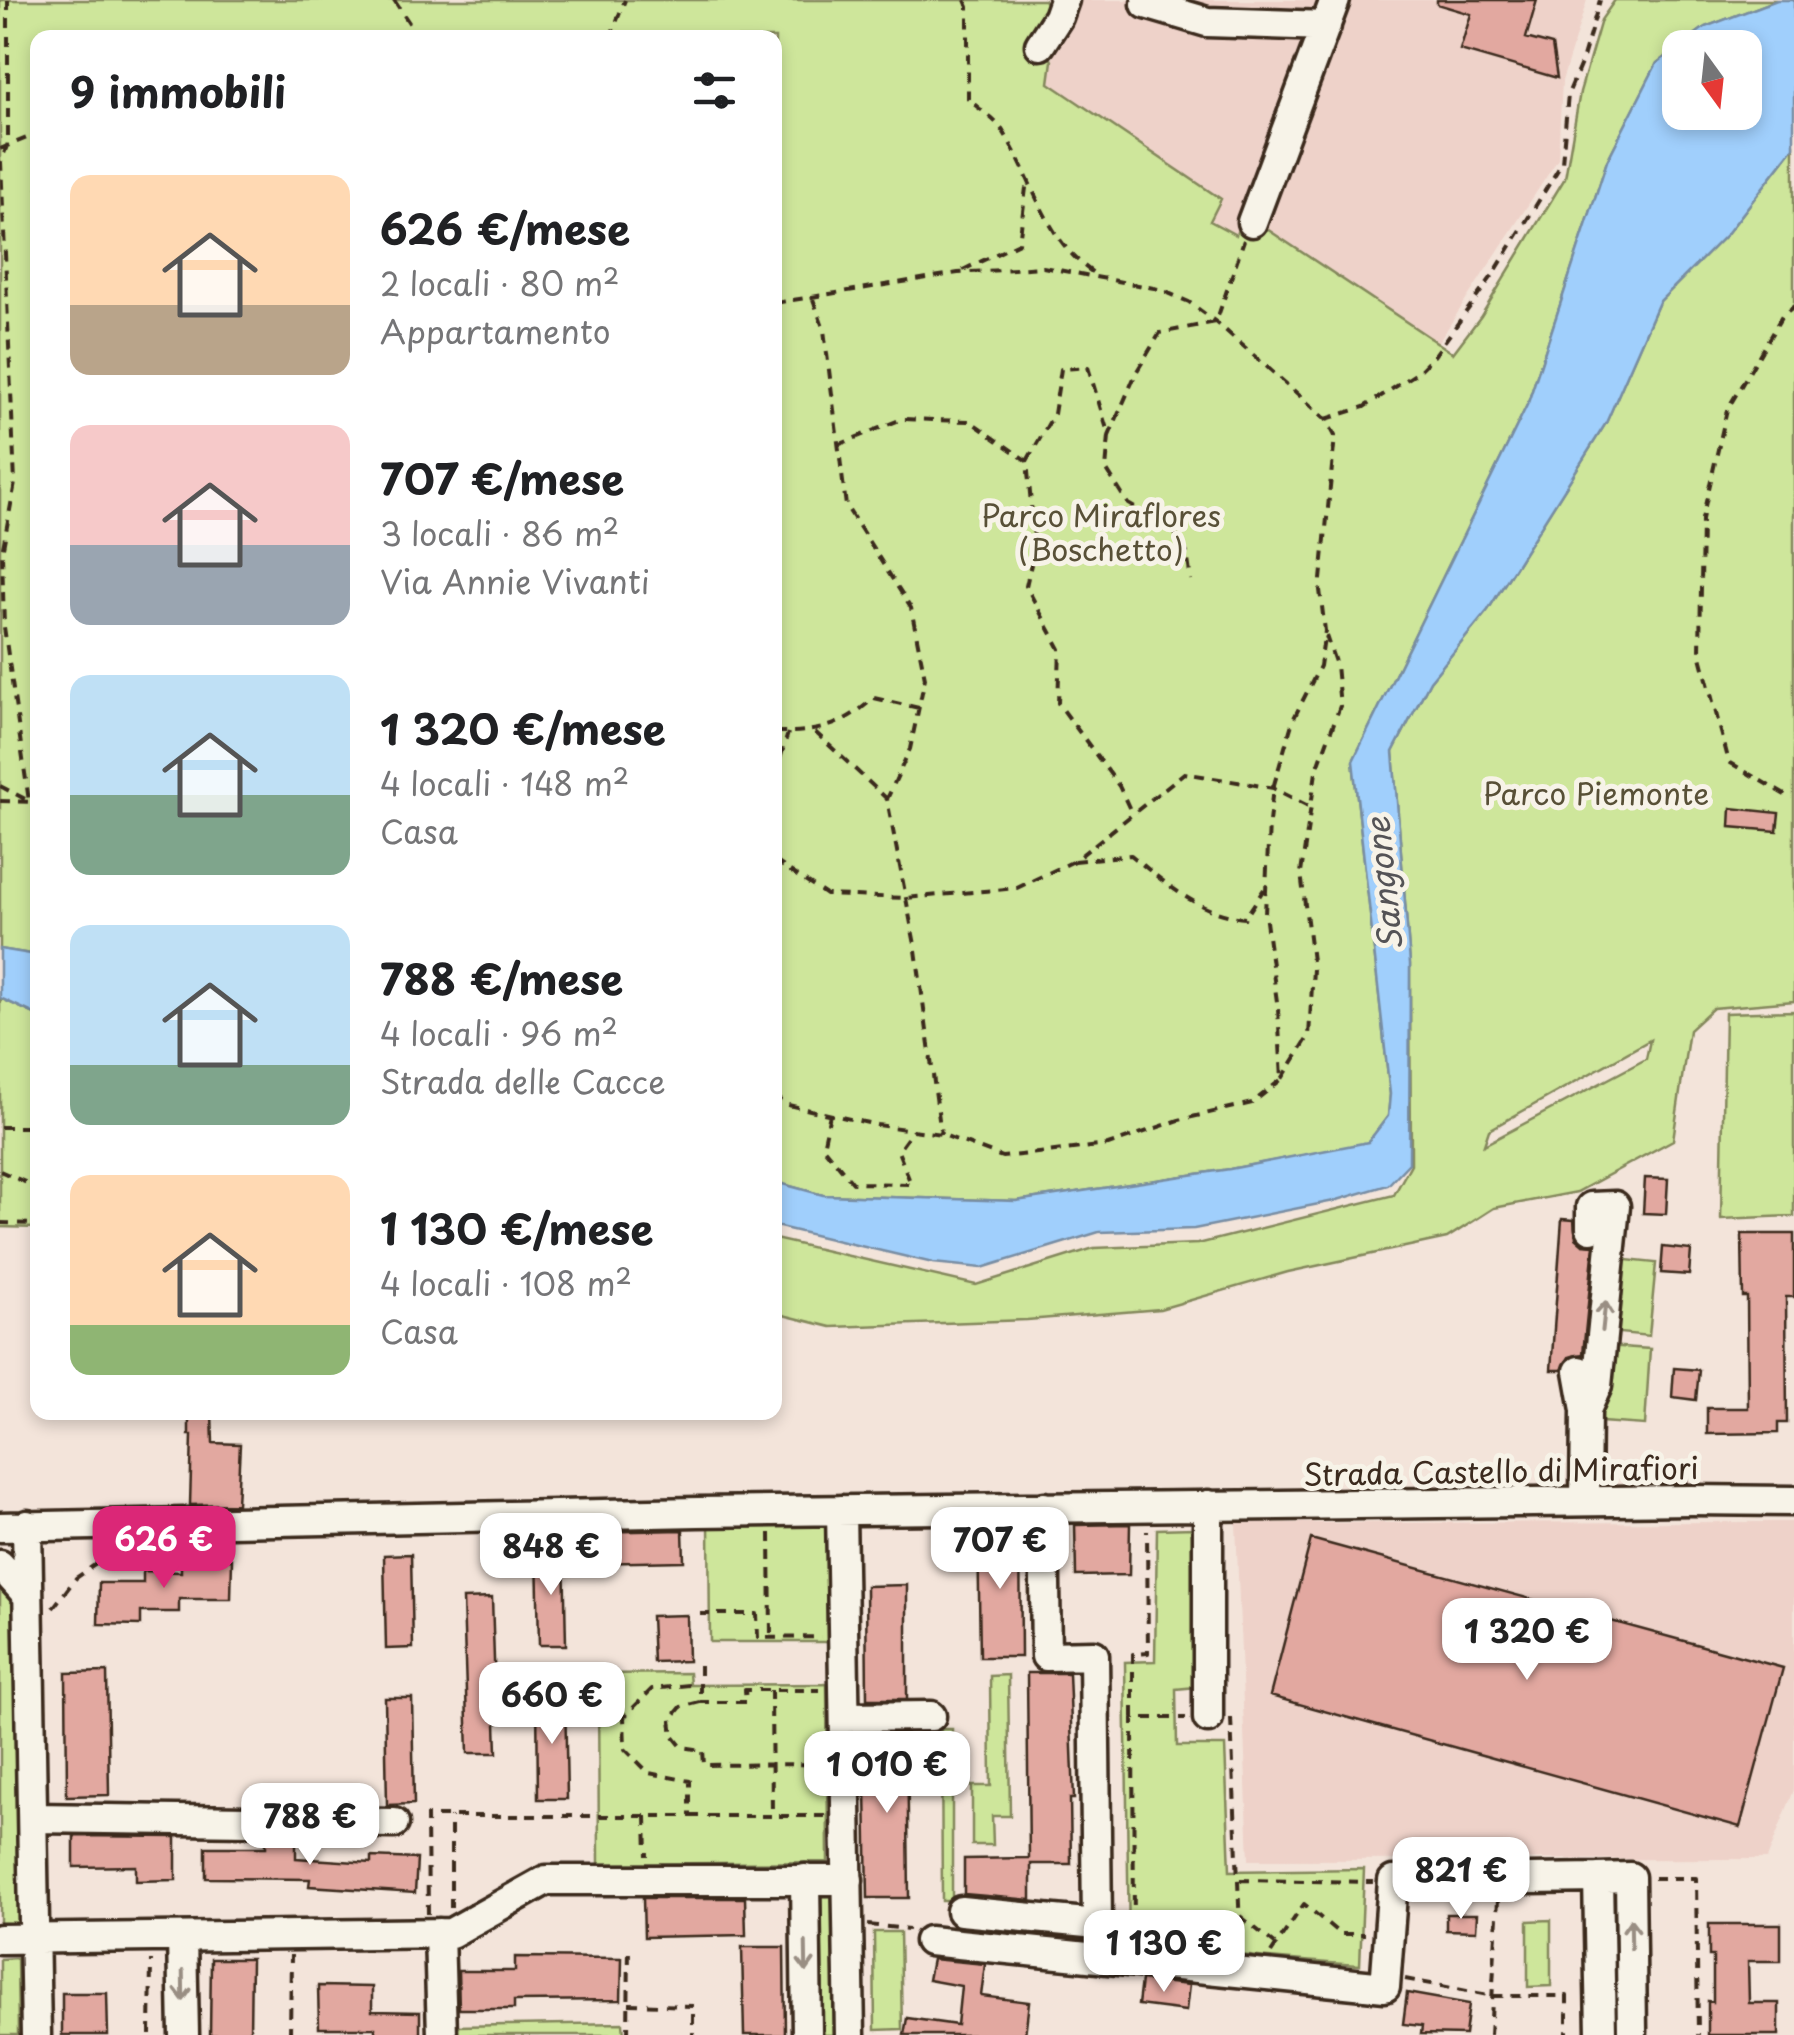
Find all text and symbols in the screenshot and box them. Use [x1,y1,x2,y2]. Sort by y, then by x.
north arrow [1662,30,1762,130]
map controls [1662,30,1762,130]
text: 9 immobili [70,59,286,122]
icon: filters [687,63,742,118]
text: 626 €/mese [380,196,630,259]
icon: home [150,215,270,335]
text: 2 locali · 80 m² [380,259,619,307]
text: Appartamento [380,307,610,355]
text: 707 €/mese [380,446,624,509]
icon: home [150,465,270,585]
park label: Parco Miraflores (Boschetto) [981,492,1221,571]
text: 3 locali · 86 m² [380,509,619,557]
text: Via Annie Vivanti [380,557,650,605]
text: 1 320 €/mese [380,696,666,759]
icon: home [150,715,270,835]
text: 4 locali · 148 m² [380,759,629,807]
park label: Parco Piemonte [1483,770,1709,815]
text: Casa [380,807,458,855]
water label: Sangone [1352,814,1414,953]
text: 788 €/mese [380,946,623,1009]
icon: home [150,965,270,1085]
text: 4 locali · 96 m² [380,1009,618,1057]
text: Strada delle Cacce [380,1057,666,1105]
text: 1 130 €/mese [380,1196,653,1259]
icon: home [150,1215,270,1335]
text: 4 locali · 108 m² [380,1259,632,1307]
one-way arrow [1595,1300,1614,1332]
text: Casa [380,1307,458,1355]
street label: Strada Castello di Mirafiori [1303,1444,1699,1496]
pin: 626 € [94,1506,234,1591]
pin: 707 € [930,1507,1070,1592]
pin: 848 € [481,1513,621,1598]
text: 626 € [115,1514,213,1562]
text: 707 € [953,1515,1047,1563]
text: 848 € [502,1521,600,1569]
pin: 1 320 € [1435,1598,1619,1683]
text: 1 320 € [1464,1606,1590,1654]
pin: 660 € [482,1662,622,1747]
text: 660 € [501,1670,603,1718]
pin: 1 010 € [795,1731,979,1816]
text: 1 010 € [826,1739,948,1787]
pin: 788 € [240,1783,380,1868]
text: 788 € [263,1791,357,1839]
pin: 821 € [1391,1837,1531,1922]
text: 821 € [1415,1845,1507,1893]
pin: 1 130 € [1072,1910,1256,1995]
text: 1 130 € [1106,1918,1222,1966]
one-way arrow [1622,1919,1640,1952]
one-way arrow [796,1940,816,1973]
one-way arrow [174,1968,192,2001]

